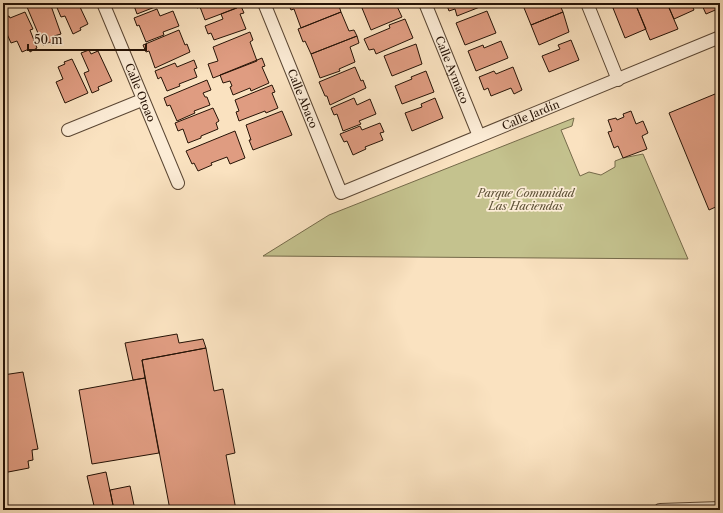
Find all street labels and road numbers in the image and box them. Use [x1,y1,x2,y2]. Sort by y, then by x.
street label: Calle Aymaco [432,34,472,106]
street label: Calle Otoao [122,61,159,124]
street label: Calle Abaco [284,67,321,130]
street label: Calle Jardín [500,97,562,133]

